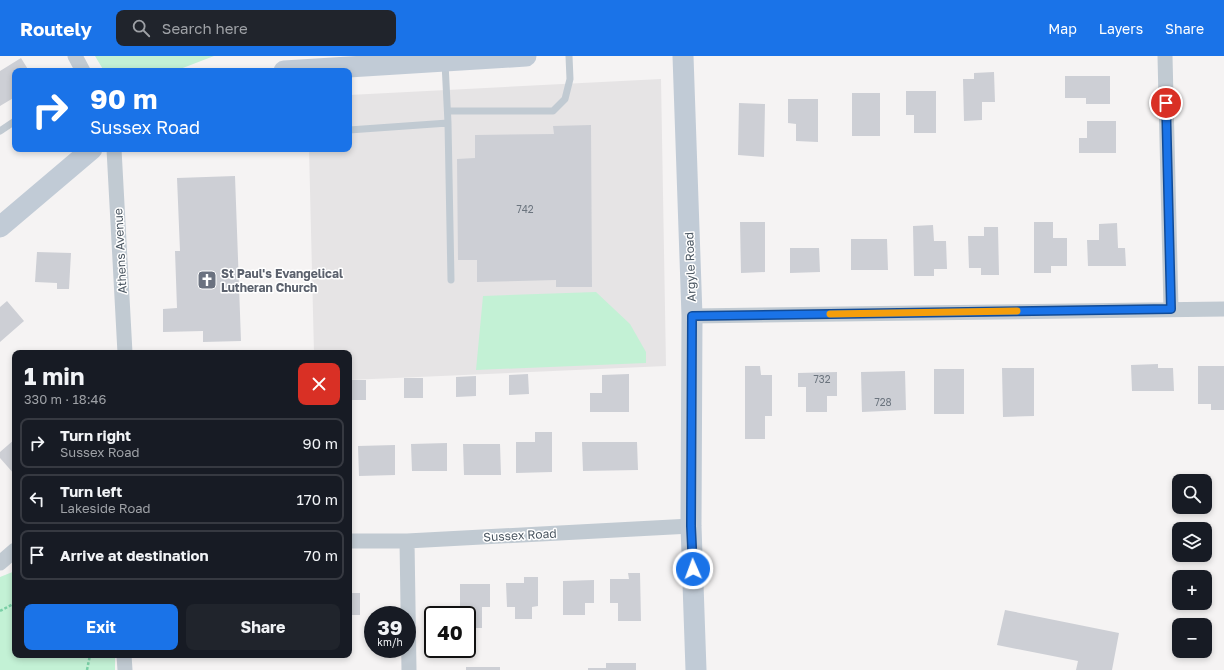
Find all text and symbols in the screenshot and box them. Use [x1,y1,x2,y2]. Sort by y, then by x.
search box [116,10,396,46]
text: Routely [20,17,92,40]
icon: search [130,17,152,39]
text: Search here [162,19,248,37]
text: Map [1048,20,1077,37]
text: Layers [1099,20,1143,37]
text: Share [1165,20,1204,37]
text: 90 m [90,82,157,115]
icon: right [24,84,76,136]
pin [1149,86,1183,120]
icon: arrive [1155,92,1177,114]
text: Sussex Road [90,116,200,138]
house number: 742 [516,203,534,215]
street label: Athens Avenue [110,208,130,294]
street label: Argyle Road [681,232,699,302]
place label: St Paul's Evangelical Lutheran Church [221,266,343,295]
church icon: St Paul's Evangelical Lutheran Church [196,269,218,291]
text: 1 min [24,361,84,390]
button: close [298,363,340,405]
house number: 732 [814,373,831,385]
text: 330 m · 18:46 [24,391,106,407]
house number: 728 [874,396,892,408]
text: Turn right [60,426,131,444]
icon: right [26,432,48,454]
text: 90 m [303,434,338,452]
text: Sussex Road [60,444,140,460]
map controls [1172,474,1212,658]
button: search [1172,474,1212,514]
text: Turn left [60,482,122,500]
icon: left [26,488,48,510]
text: 170 m [296,490,338,508]
text: Lakeside Road [60,500,151,516]
button: layers [1172,522,1212,562]
street label: Sussex Road [483,526,557,544]
icon: arrive [26,544,48,566]
text: Arrive at destination [60,546,209,564]
text: 70 m [304,546,338,564]
position arrow [672,548,714,590]
button: + [1172,570,1212,610]
button: Exit [24,604,178,650]
button: Share [186,604,340,650]
speed limit sign: 40 [424,606,476,658]
text: 39 [378,615,402,639]
button: − [1172,618,1212,658]
text: km/h [377,636,403,648]

